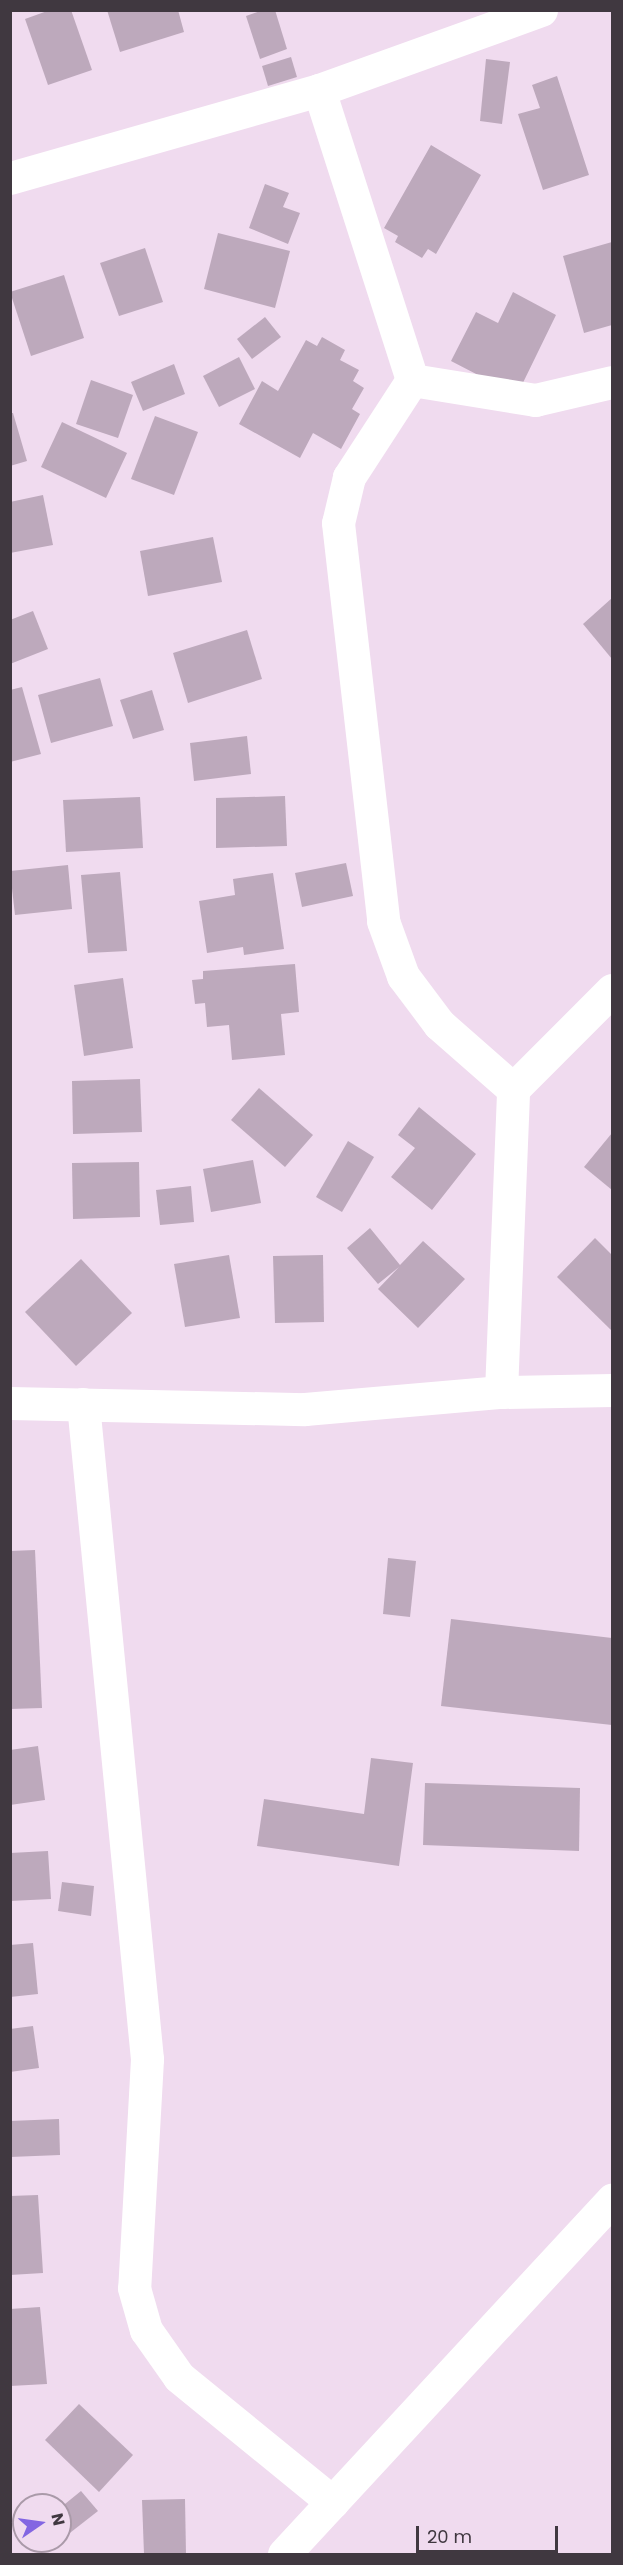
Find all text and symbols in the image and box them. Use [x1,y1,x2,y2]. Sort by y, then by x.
north arrow [12,2493,72,2553]
text: N [46,2511,71,2528]
scale bar [419,2514,562,2552]
text: 20 m [427,2524,472,2549]

